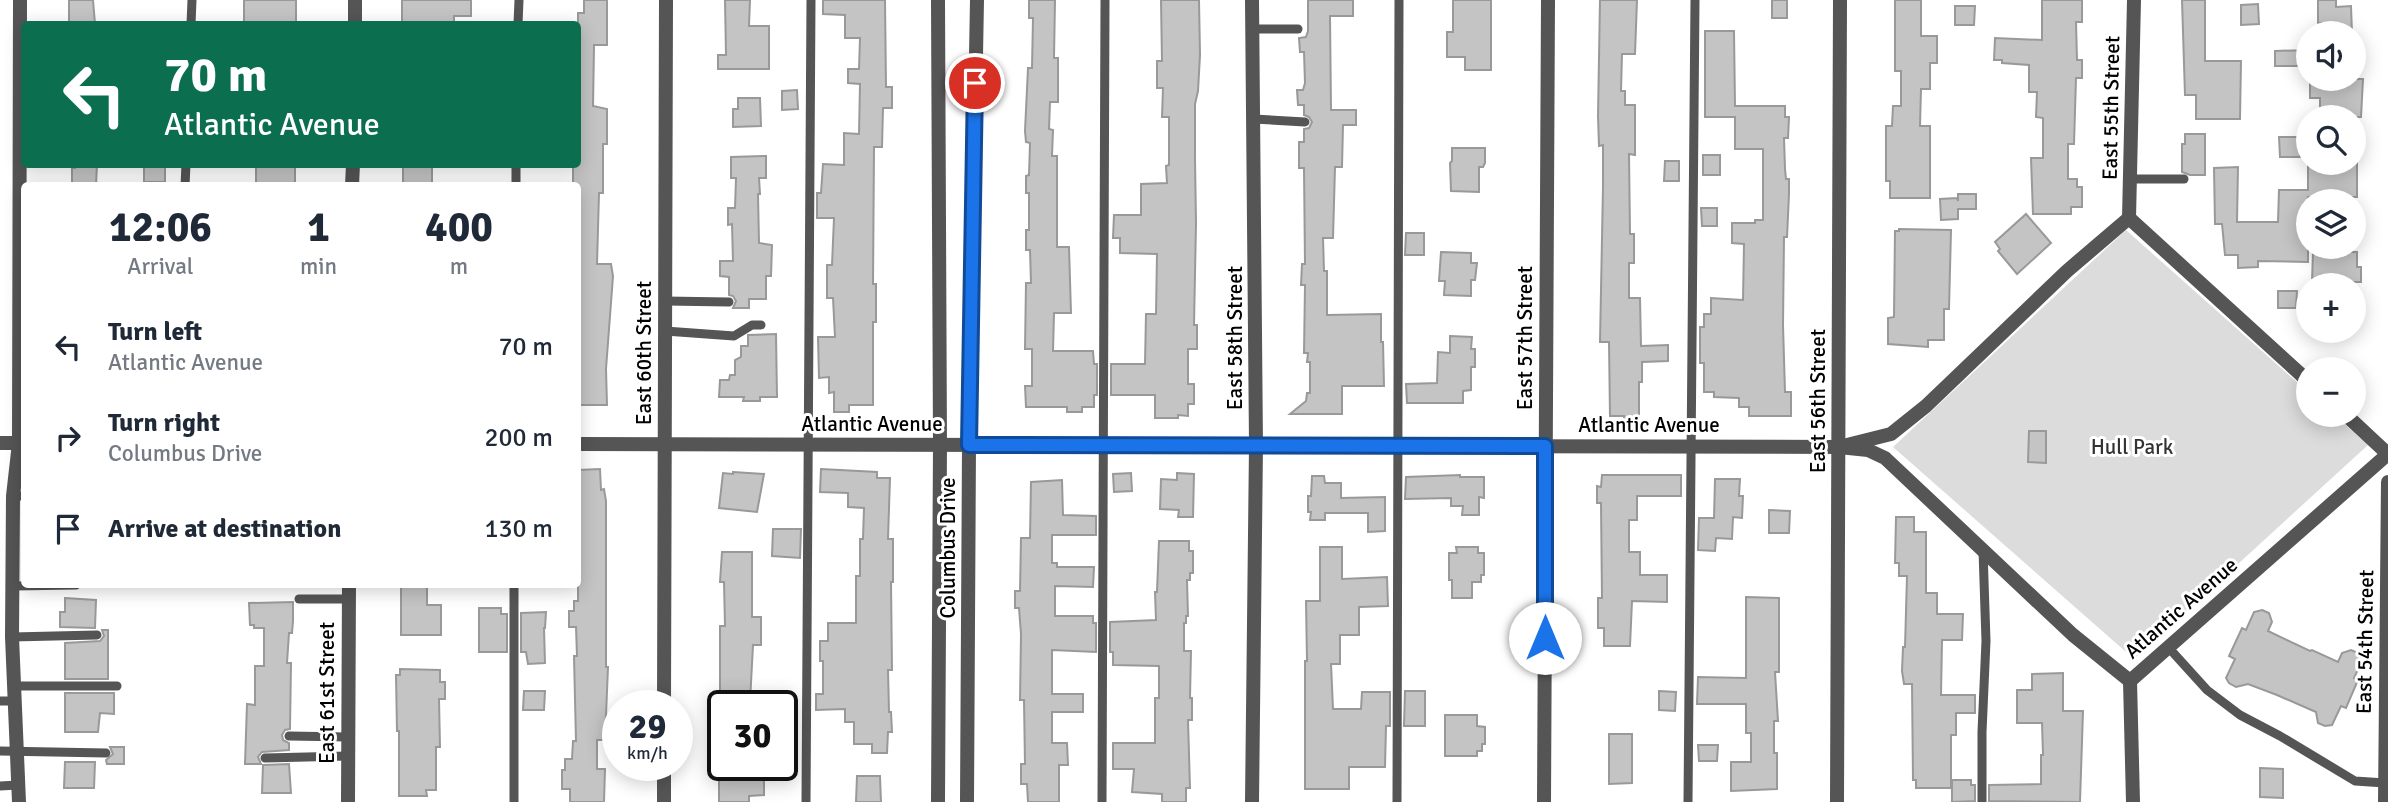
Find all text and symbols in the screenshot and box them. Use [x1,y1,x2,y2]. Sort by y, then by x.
map controls [2296,21,2366,427]
button: sound [2296,21,2366,91]
street label: East 55th Street [2097,36,2125,180]
text: 70 m [164,45,267,105]
icon: left [49,49,140,140]
pin [945,53,1005,113]
icon: arrive [956,64,994,102]
text: Atlantic Avenue [164,105,380,144]
button: search [2296,105,2366,175]
button: layers [2296,189,2366,259]
text: 12:06 [109,202,212,253]
text: 1 [307,202,330,253]
text: 400 [425,202,493,253]
text: Arrival [127,252,194,281]
text: min [300,252,337,281]
text: m [450,252,468,281]
street label: East 58th Street [1222,266,1248,410]
street label: East 57th Street [1512,266,1538,410]
button: + [2296,273,2366,343]
street label: East 60th Street [631,281,657,425]
text: Turn left [108,316,202,348]
icon: left [49,328,87,366]
street label: East 56th Street [1805,329,1831,473]
text: 70 m [498,331,553,363]
text: Atlantic Avenue [108,348,263,377]
button: − [2296,357,2366,427]
text: Turn right [108,407,220,439]
street label: Atlantic Avenue [801,411,943,437]
street label: Atlantic Avenue [1578,412,1720,438]
icon: right [49,419,87,457]
text: 200 m [484,422,553,454]
park label: Hull Park [2091,434,2174,460]
text: Columbus Drive [108,439,262,468]
street label: Columbus Drive [935,478,961,618]
icon: arrive [49,510,87,548]
text: Arrive at destination [108,513,341,545]
text: 130 m [484,513,553,545]
street label: Atlantic Avenue [2119,552,2243,664]
street label: East 54th Street [2351,570,2379,714]
position arrow [1508,601,1582,675]
street label: East 61st Street [314,622,340,764]
speed limit sign: 30 [707,690,798,781]
text: 29 [629,705,666,748]
text: km/h [627,742,668,764]

